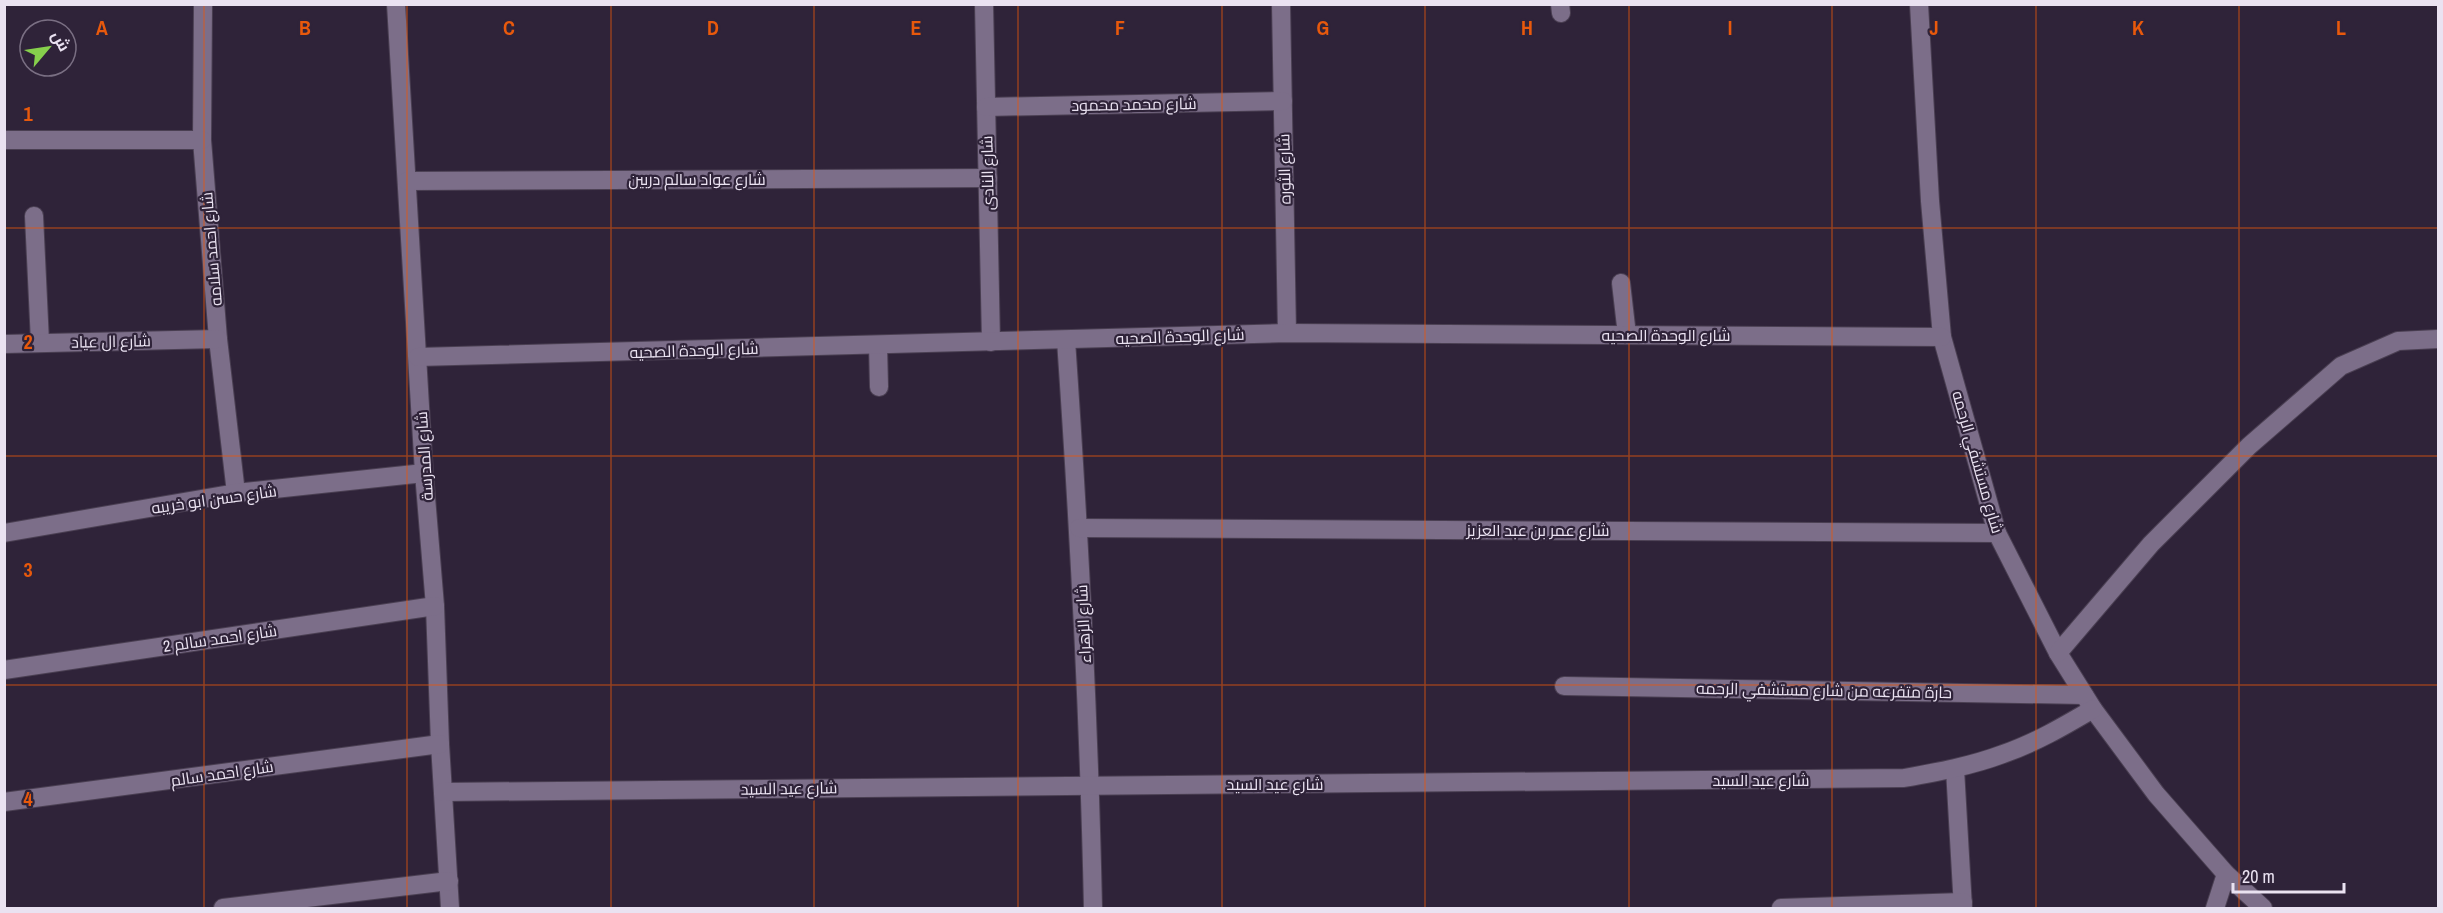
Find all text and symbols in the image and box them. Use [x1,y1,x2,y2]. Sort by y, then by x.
text: A [96,14,108,41]
text: B [299,14,311,41]
text: C [503,14,515,41]
text: D [707,14,719,41]
text: E [911,14,922,41]
text: F [1115,14,1125,41]
text: G [1317,14,1329,41]
text: H [1521,14,1533,41]
text: I [1728,14,1732,41]
text: J [1929,14,1939,41]
text: K [2132,14,2144,41]
text: L [2336,14,2346,41]
north arrow [18,18,78,78]
text: ش [47,26,76,55]
street label: شارع محمد محمود [1071,92,1197,117]
text: 1 [23,100,33,127]
street label: شارع الثوره [1272,133,1297,205]
street label: شارع النادى [975,135,1000,211]
street label: شارع عواد سالم دربين [628,168,766,191]
street label: شارع احمد سلامه [195,191,228,307]
street label: شارع الوحدة الصحيه [1115,323,1245,350]
street label: شارع الوحدة الصحيه [1602,324,1730,347]
text: 2 [23,328,33,355]
street label: شارع ال عياد [71,329,151,354]
street label: شارع الوحدة الصحيه [629,337,759,364]
street label: شارع مستشفي الرحمه [1944,388,2009,537]
street label: شارع المدرسة [410,411,439,501]
street label: شارع حسن ابو خريبه [150,479,278,520]
street label: شارع عمر بن عبد العزيز [1466,519,1609,542]
text: 3 [23,556,33,583]
street label: شارع الزهراء [1070,584,1097,664]
street label: شارع احمد سالم 2 [162,619,278,658]
street label: حارة متفرعه من شارع مستشفي الرحمه [1696,677,1952,706]
street label: شارع احمد سالم [169,755,275,792]
street label: شارع عيد السيد [1713,769,1809,792]
street label: شارع عيد السيد [1227,773,1323,796]
street label: شارع عيد السيد [740,776,838,801]
text: 4 [23,785,33,812]
scale bar [2233,856,2344,894]
text: 20 m [2242,864,2275,889]

